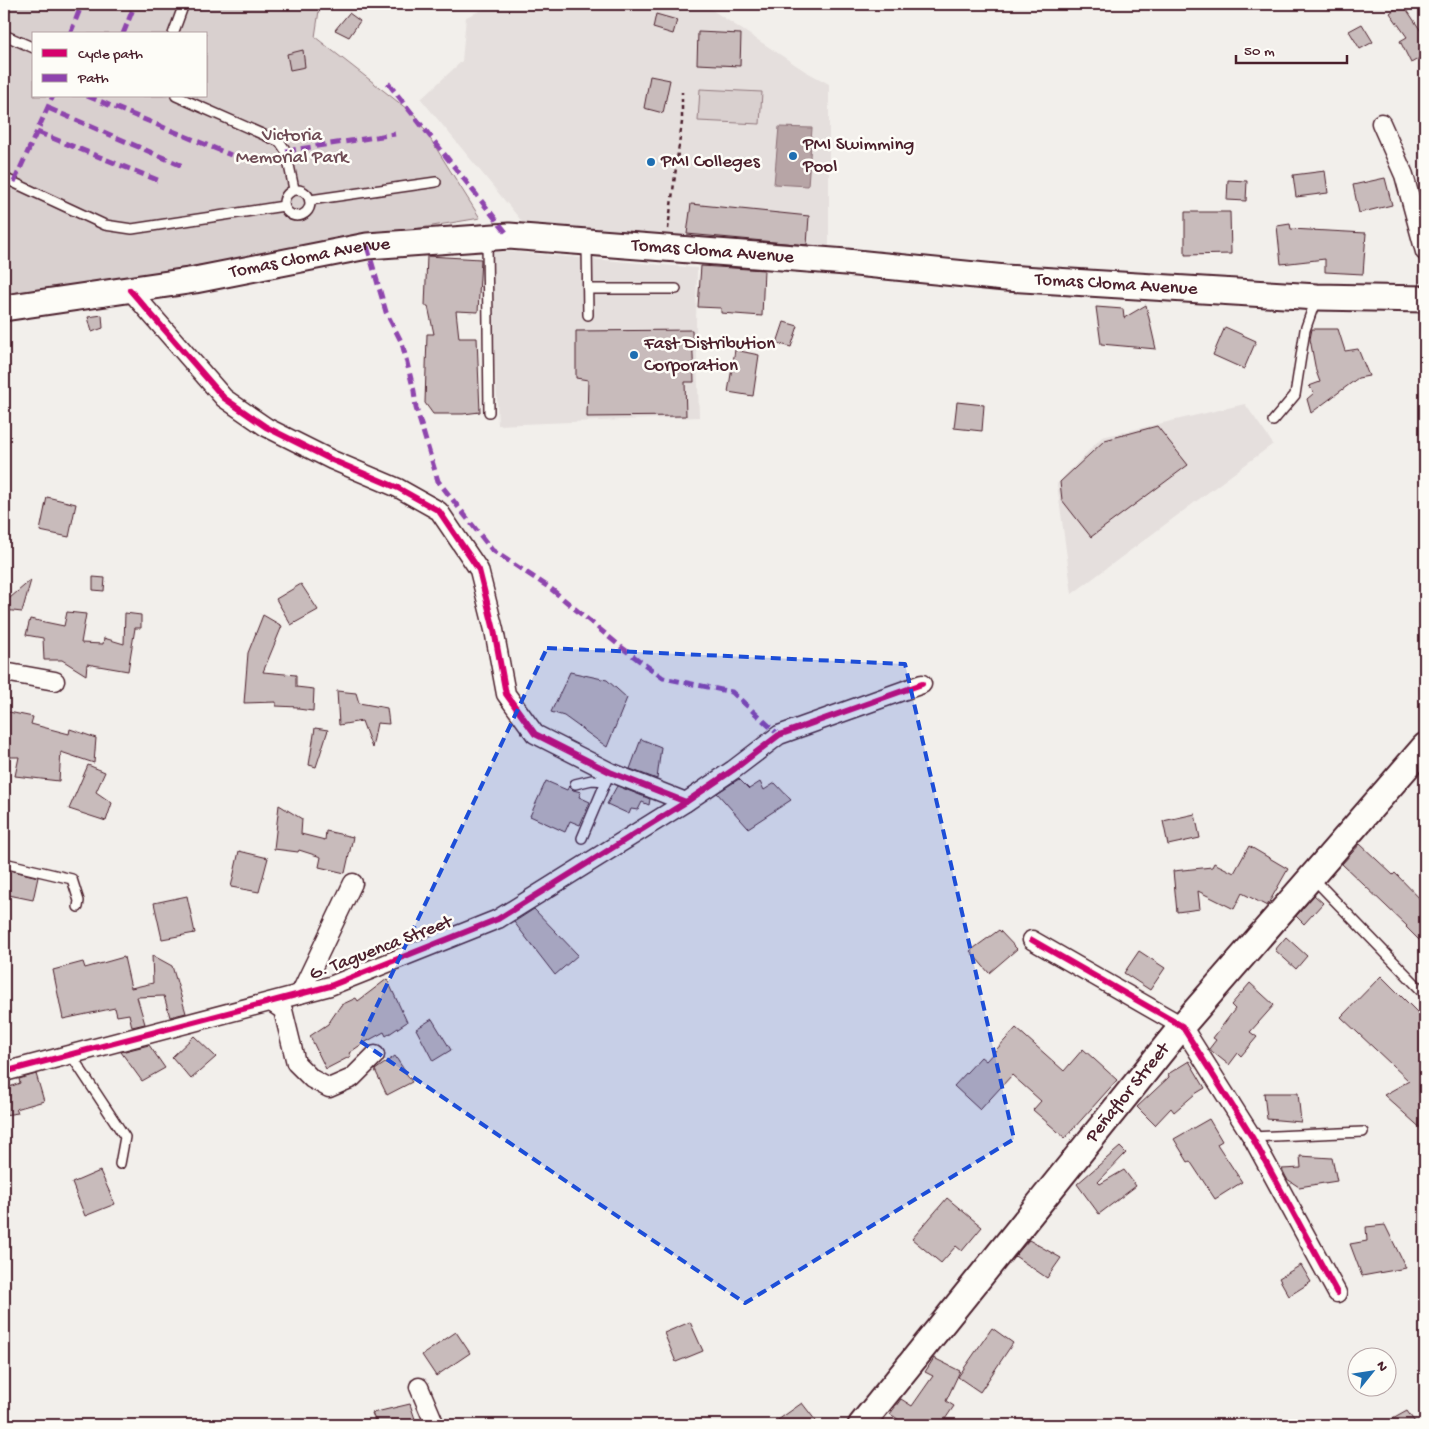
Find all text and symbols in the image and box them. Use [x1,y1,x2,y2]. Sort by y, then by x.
legend [32,32,208,98]
scale bar [1236,32,1348,64]
text: 50 m [1244,43,1275,61]
text: Cycle path [78,46,143,64]
text: Path [77,70,109,88]
park label: Victoria Memorial Park [236,125,350,170]
place label: PMI Swimming Pool [802,134,915,179]
marker: PMI Swimming Pool [787,150,799,162]
place label: PMI Colleges [660,151,761,174]
marker: PMI Colleges [645,156,657,168]
street label: Tomas Cloma Avenue [227,233,391,285]
street label: Tomas Cloma Avenue [630,234,795,269]
street label: Tomas Cloma Avenue [1033,268,1198,301]
place label: Fast Distribution Corporation [643,333,775,378]
marker: Fast Distribution Corporation [628,349,640,361]
street label: G. Taguenca Street [306,910,458,987]
street label: Peñaflor Street [1080,1037,1177,1148]
north arrow [1346,1346,1396,1396]
text: N [1371,1359,1391,1375]

